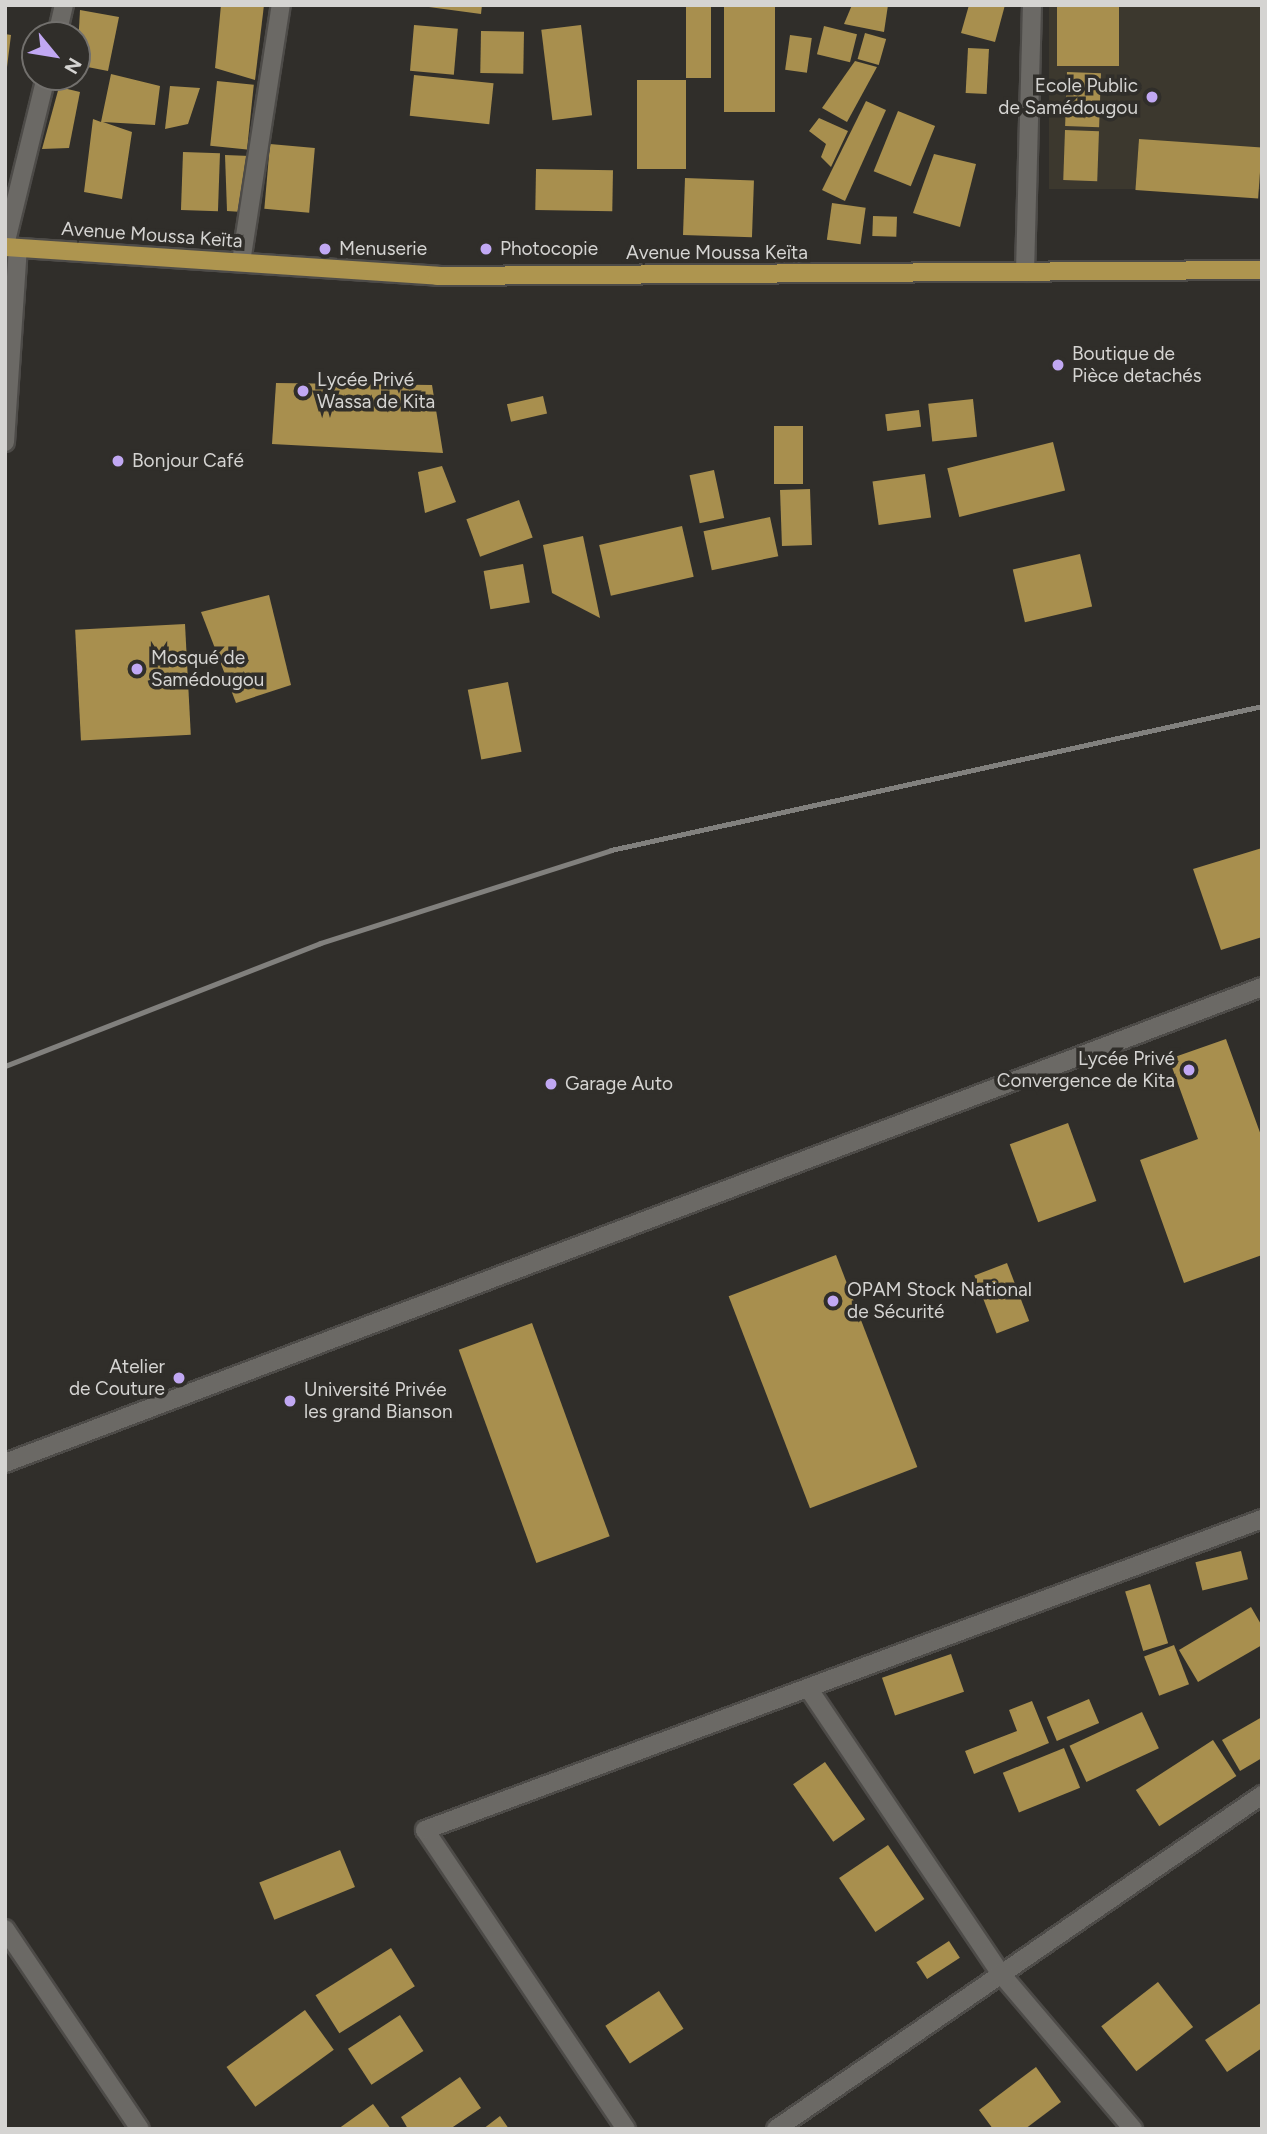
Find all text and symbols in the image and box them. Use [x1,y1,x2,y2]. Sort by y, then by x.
north arrow [21,21,91,91]
text: N [59,54,87,78]
place label: Ecole Public de Samédougou [998,75,1138,119]
marker: Ecole Public de Samédougou [1144,89,1160,105]
street label: Avenue Moussa Keïta [61,217,243,253]
place label: Menuserie [339,238,427,260]
place label: Photocopie [500,238,598,260]
marker: Menuserie [317,241,333,257]
marker: Photocopie [478,241,494,257]
street label: Avenue Moussa Keïta [626,242,808,264]
place label: Boutique de Pièce detachés [1072,343,1202,387]
marker: Boutique de Pièce detachés [1050,357,1066,373]
place label: Lycée Privé Wassa de Kita [317,369,435,413]
marker: Lycée Privé Wassa de Kita [295,383,311,399]
place label: Bonjour Café [132,450,244,472]
marker: Bonjour Café [110,453,126,469]
place label: Mosqué de Samédougou [151,647,264,691]
marker: Mosqué de Samédougou [129,661,145,677]
place label: Lycée Privé Convergence de Kita [997,1048,1175,1092]
marker: Lycée Privé Convergence de Kita [1181,1062,1197,1078]
place label: Garage Auto [565,1073,673,1095]
marker: Garage Auto [543,1076,559,1092]
place label: OPAM Stock National de Sécurité [847,1279,1032,1323]
marker: OPAM Stock National de Sécurité [825,1293,841,1309]
place label: Atelier de Couture [69,1356,165,1400]
marker: Atelier de Couture [171,1370,187,1386]
place label: Université Privée les grand Bianson [304,1379,453,1423]
marker: Université Privée les grand Bianson [282,1393,298,1409]

